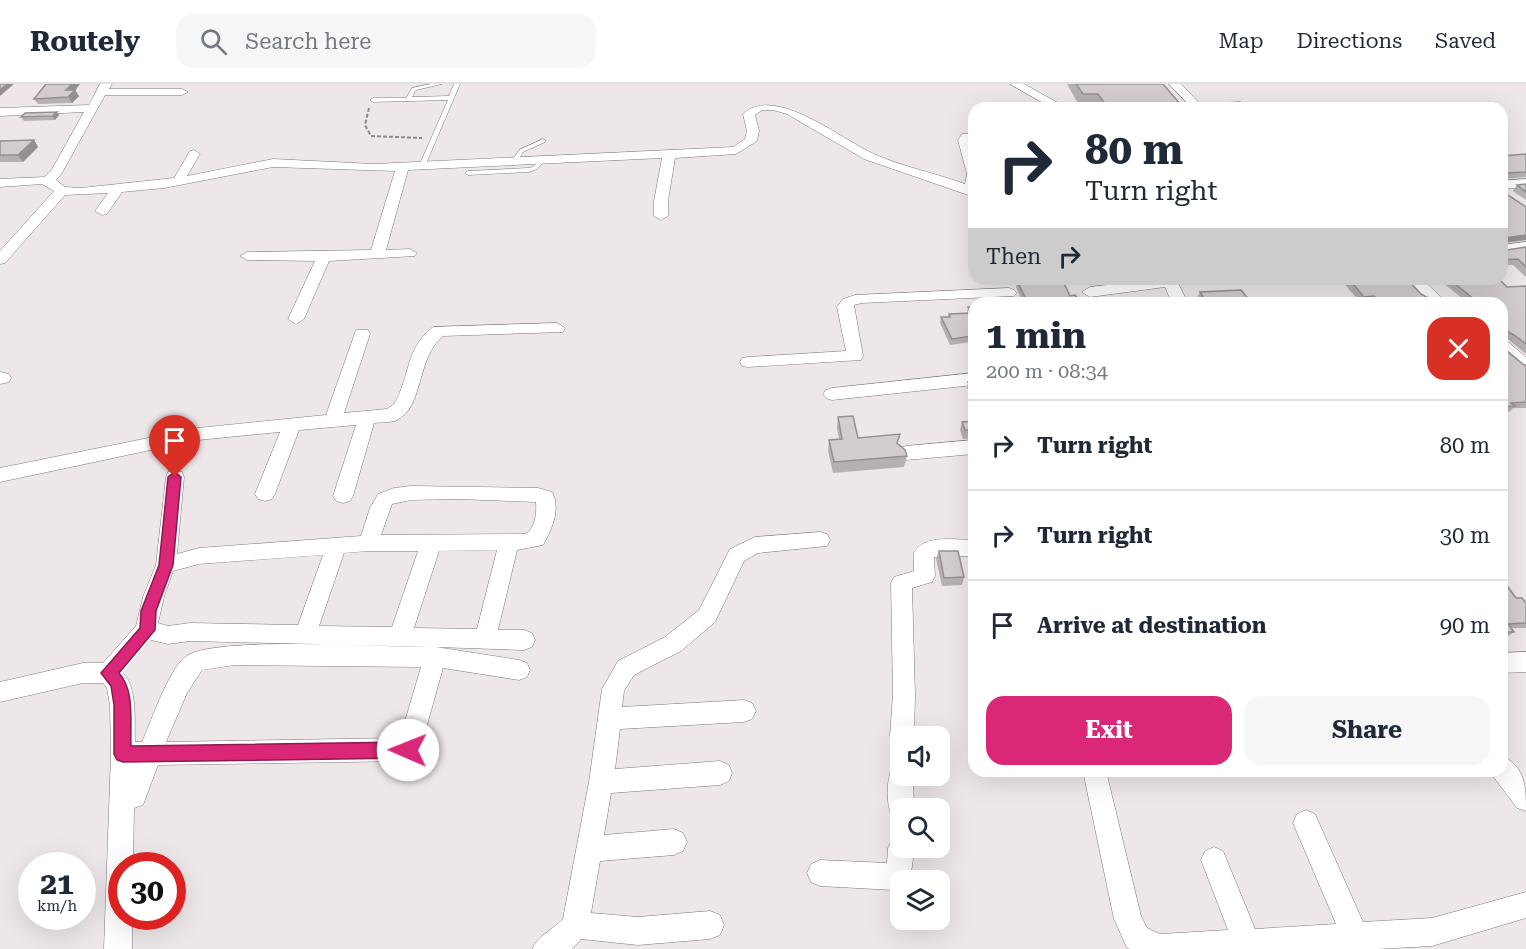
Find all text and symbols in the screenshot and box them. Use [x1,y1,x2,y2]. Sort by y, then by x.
search box [176,14,596,68]
text: Routely [30,25,140,58]
icon: search [197,25,230,58]
text: Search here [245,29,371,54]
text: Map [1219,29,1263,53]
text: Directions [1296,29,1402,53]
text: Saved [1435,29,1496,53]
text: 80 m [1085,125,1183,174]
icon: right [986,126,1064,204]
text: Turn right [1085,175,1218,207]
icon: right [1053,240,1086,273]
text: Then [986,244,1041,269]
text: 1 min [986,315,1086,357]
button: close [1427,317,1490,380]
text: 200 m · 08:34 [986,359,1108,383]
pin [149,415,200,477]
icon: arrive [158,424,191,457]
icon: right [986,429,1019,462]
text: Turn right [1037,433,1152,458]
text: 80 m [1440,433,1490,458]
icon: right [986,519,1019,552]
text: Turn right [1037,523,1152,548]
text: 30 m [1440,523,1490,548]
icon: arrive [986,609,1019,642]
text: Arrive at destination [1037,613,1266,638]
text: 90 m [1440,613,1490,638]
button: Exit [986,696,1232,765]
button: Share [1244,696,1490,765]
position arrow [376,718,440,782]
map controls [890,726,950,930]
button: sound [890,726,950,786]
button: search [890,798,950,858]
speed limit sign: 30 [108,852,186,930]
text: 21 [40,866,74,901]
button: layers [890,870,950,930]
text: km/h [37,897,77,915]

